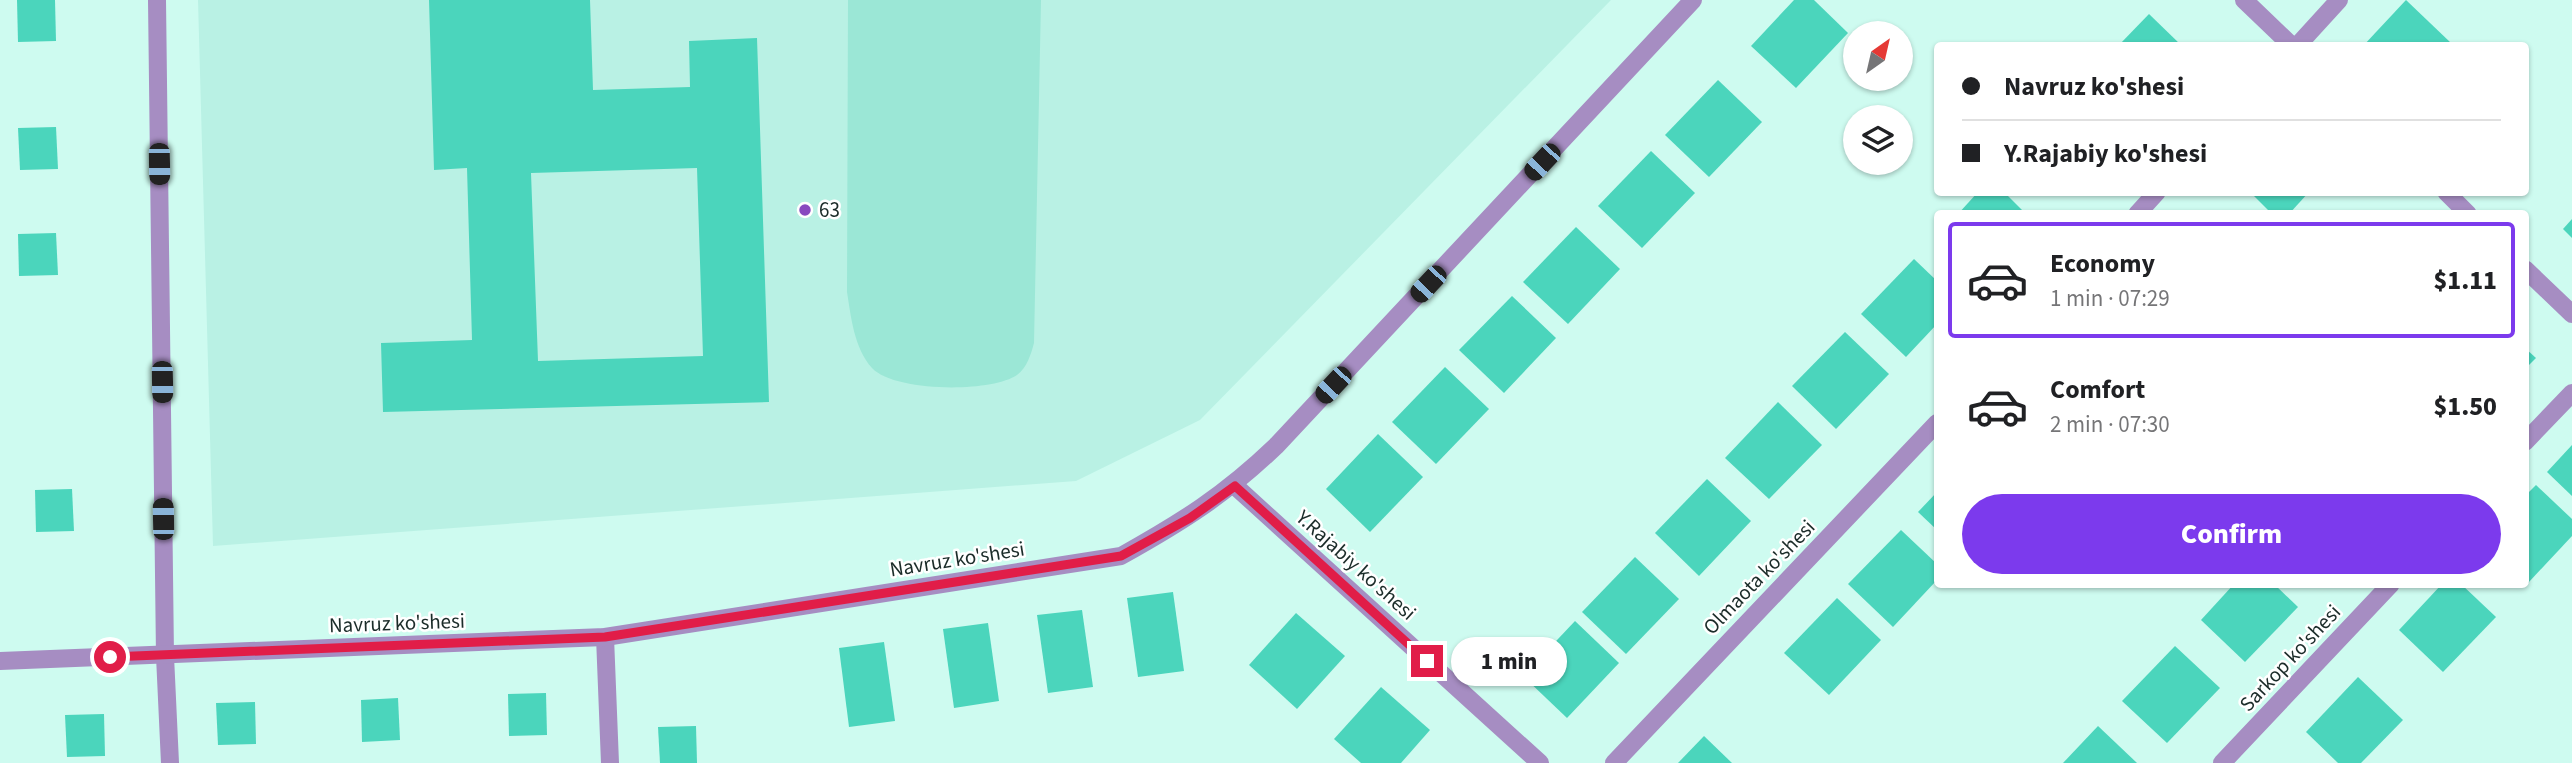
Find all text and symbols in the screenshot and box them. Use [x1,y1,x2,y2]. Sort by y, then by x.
north arrow [1843,21,1913,91]
map controls [1843,21,1913,175]
text: Navruz ko'shesi [2004,68,2184,105]
button: layers [1843,105,1913,175]
text: Y.Rajabiy ko'shesi [2004,135,2207,172]
car [1520,139,1565,185]
car [149,143,170,185]
place label: 63 [819,195,840,225]
marker: 63 [797,202,813,218]
text: Economy [2050,245,2155,282]
icon: car [1966,249,2029,312]
car [1406,261,1451,307]
text: $1.11 [2433,262,2497,299]
text: 1 min · 07:29 [2050,282,2170,315]
car [152,361,173,403]
car [1311,362,1356,408]
text: Comfort [2050,371,2145,408]
icon: car [1966,375,2029,438]
text: $1.50 [2433,388,2497,425]
text: 2 min · 07:30 [2050,408,2170,441]
button: Confirm [1962,494,2501,574]
car [153,498,174,540]
street label: Y.Rajabiy ko'shesi [1289,502,1423,627]
street label: Olmaota ko'shesi [1696,513,1822,641]
street label: Navruz ko'shesi [887,534,1027,584]
street label: Sarkop ko'shesi [2232,598,2348,718]
street label: Navruz ko'shesi [329,606,465,640]
callout: 1 min [1452,636,1567,686]
route start [94,641,126,673]
route end [1411,645,1443,677]
text: 1 min [1481,645,1537,678]

